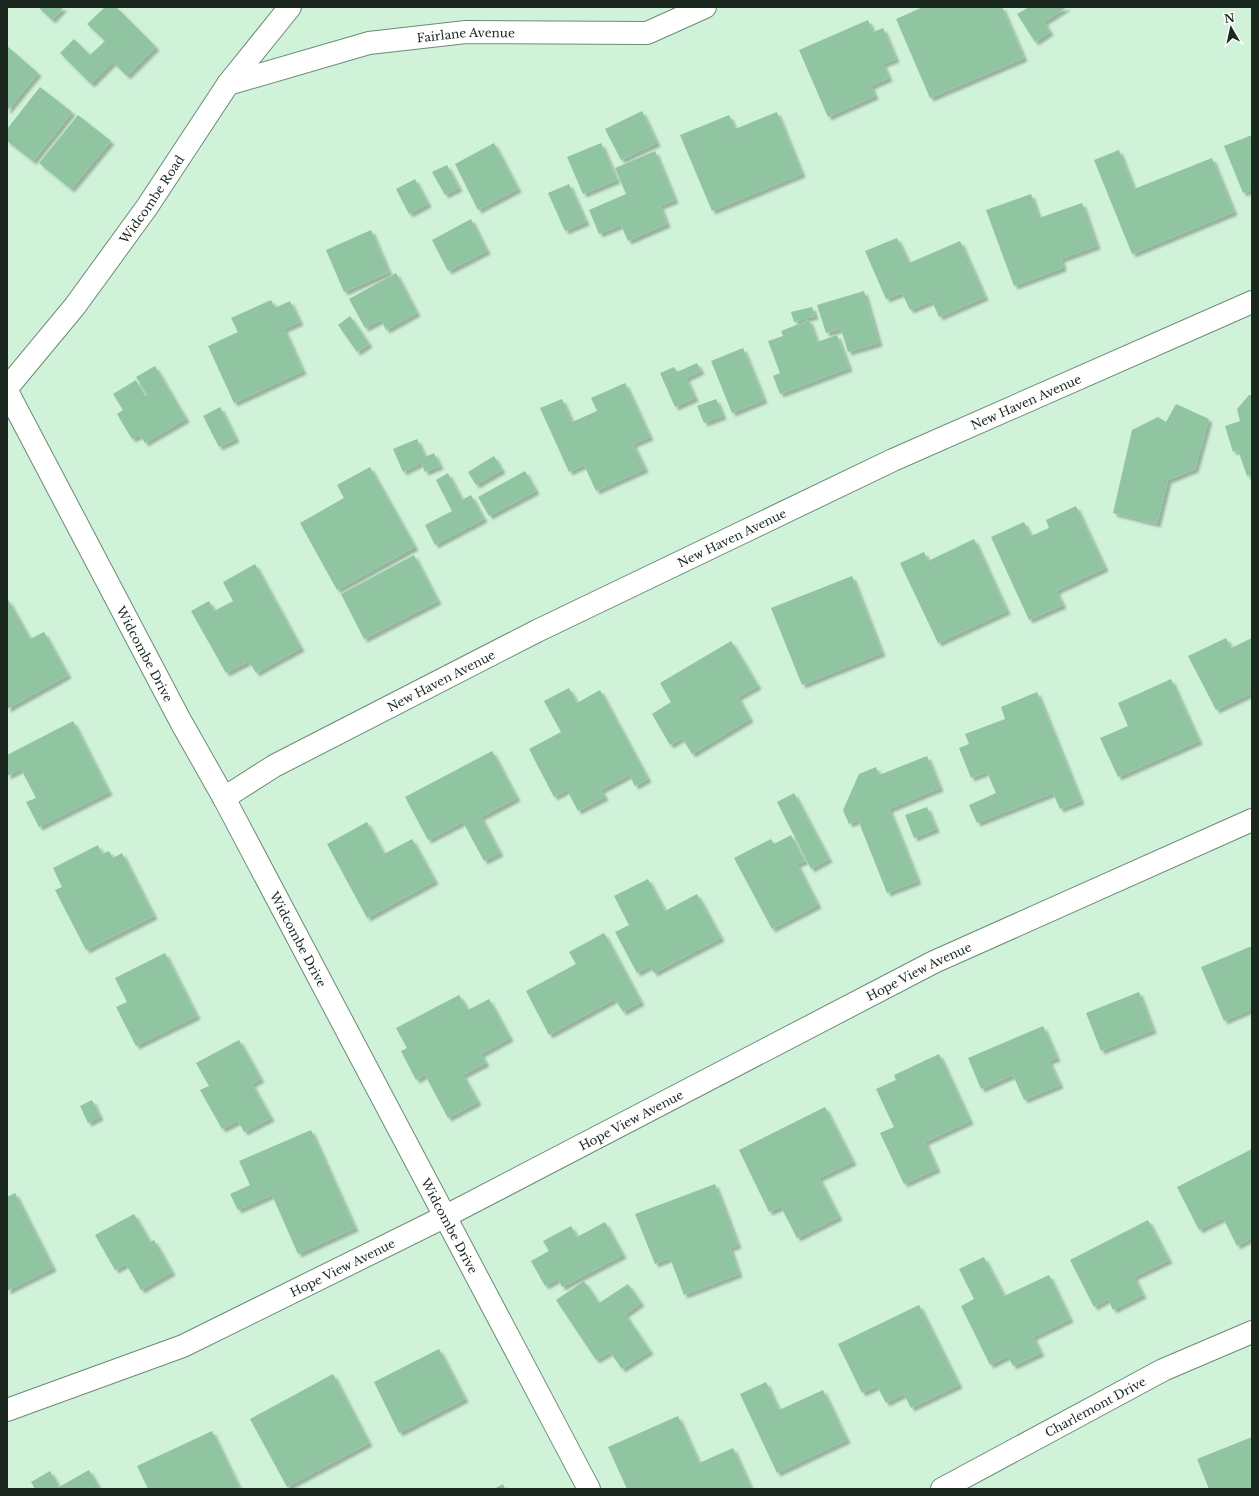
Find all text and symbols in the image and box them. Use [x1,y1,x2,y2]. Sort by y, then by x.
north arrow [1211,8,1251,48]
text: N [1223,10,1236,26]
street label: Fairlane Avenue [416,25,515,45]
street label: Widcombe Road [115,152,187,247]
street label: New Haven Avenue [968,371,1083,432]
street label: New Haven Avenue [675,505,789,570]
street label: Widcombe Drive [113,603,177,704]
street label: New Haven Avenue [385,646,497,714]
street label: Widcombe Drive [267,888,330,990]
street label: Hope View Avenue [864,939,974,1004]
street label: Hope View Avenue [576,1086,686,1153]
street label: Widcombe Drive [418,1174,481,1276]
street label: Hope View Avenue [287,1235,397,1300]
street label: Charlemont Drive [1042,1373,1148,1440]

